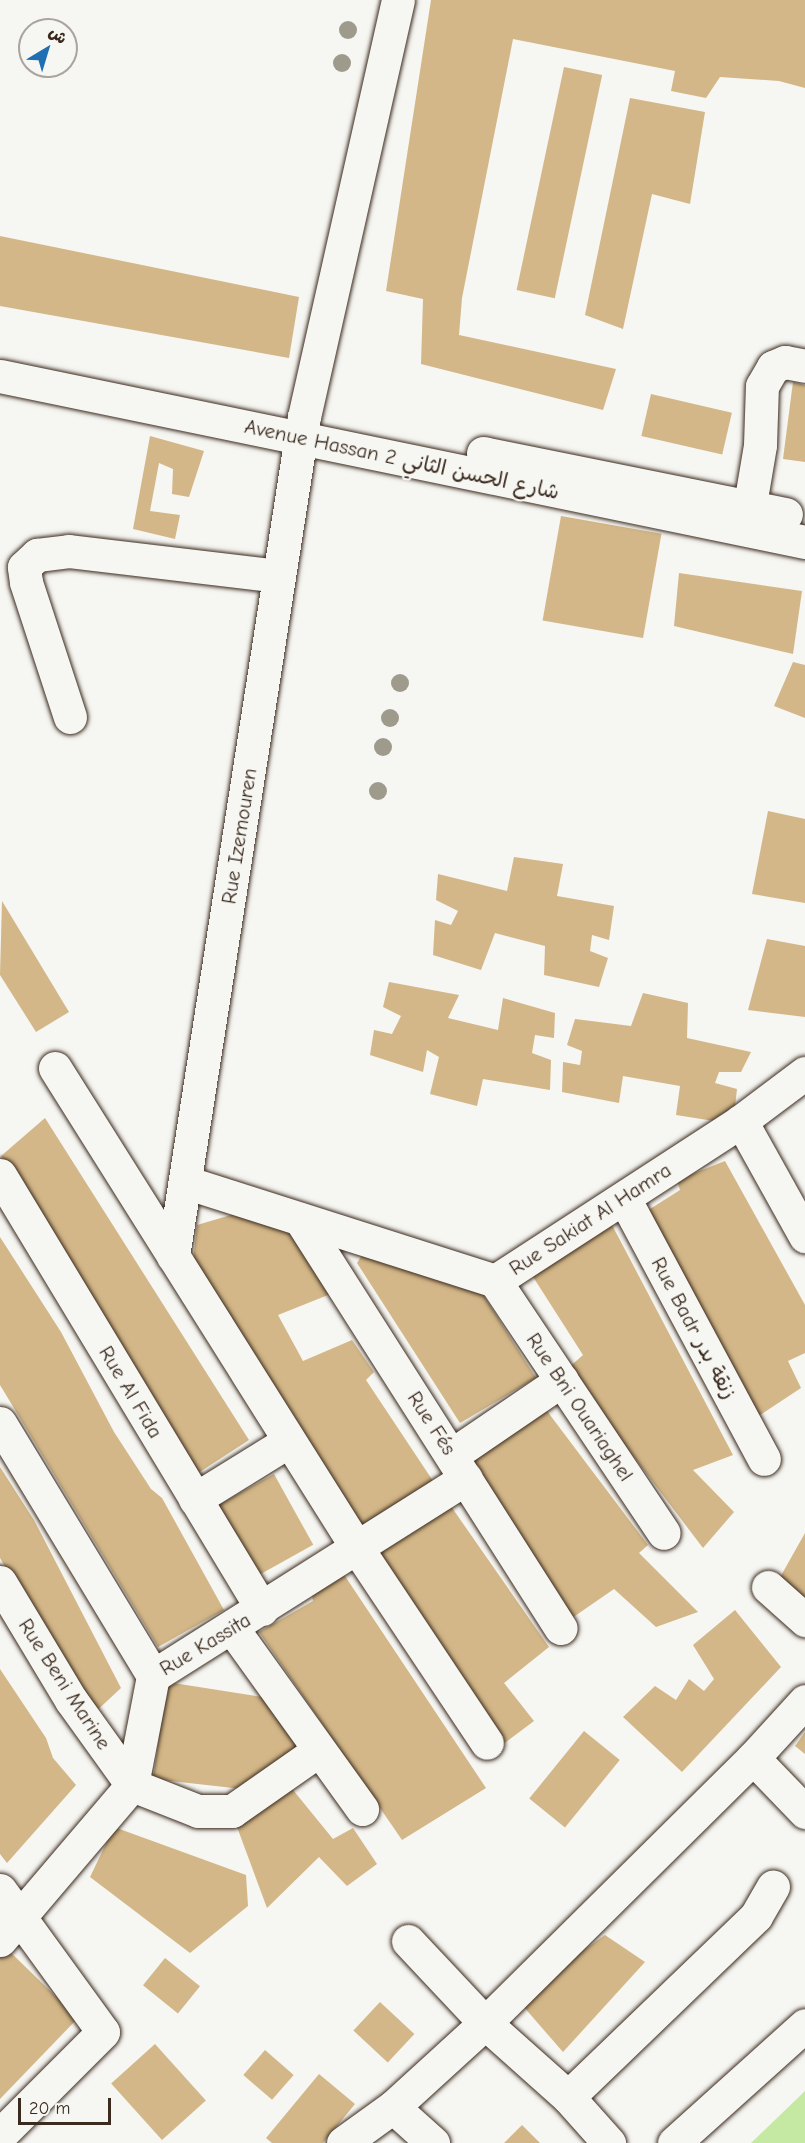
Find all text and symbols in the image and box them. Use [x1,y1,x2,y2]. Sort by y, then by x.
north arrow [18,18,78,78]
text: ش [45,23,70,48]
street label: Avenue Hassan 2 شارع الحسن الثاني [242,413,562,505]
street label: Rue Izemouren [216,766,262,906]
street label: Rue Sakiat Al Hamra [504,1157,676,1281]
street label: Rue Badr زنقة بدر [646,1253,742,1403]
street label: Rue Bni Ouariaghel [521,1328,639,1486]
street label: Rue Al Fida [94,1341,168,1443]
street label: Rue Fés [402,1386,462,1460]
street label: Rue Kassita [155,1607,255,1681]
street label: Rue Beni Marine [13,1614,117,1754]
scale bar [21,2086,114,2124]
text: 20 m [29,2098,70,2119]

